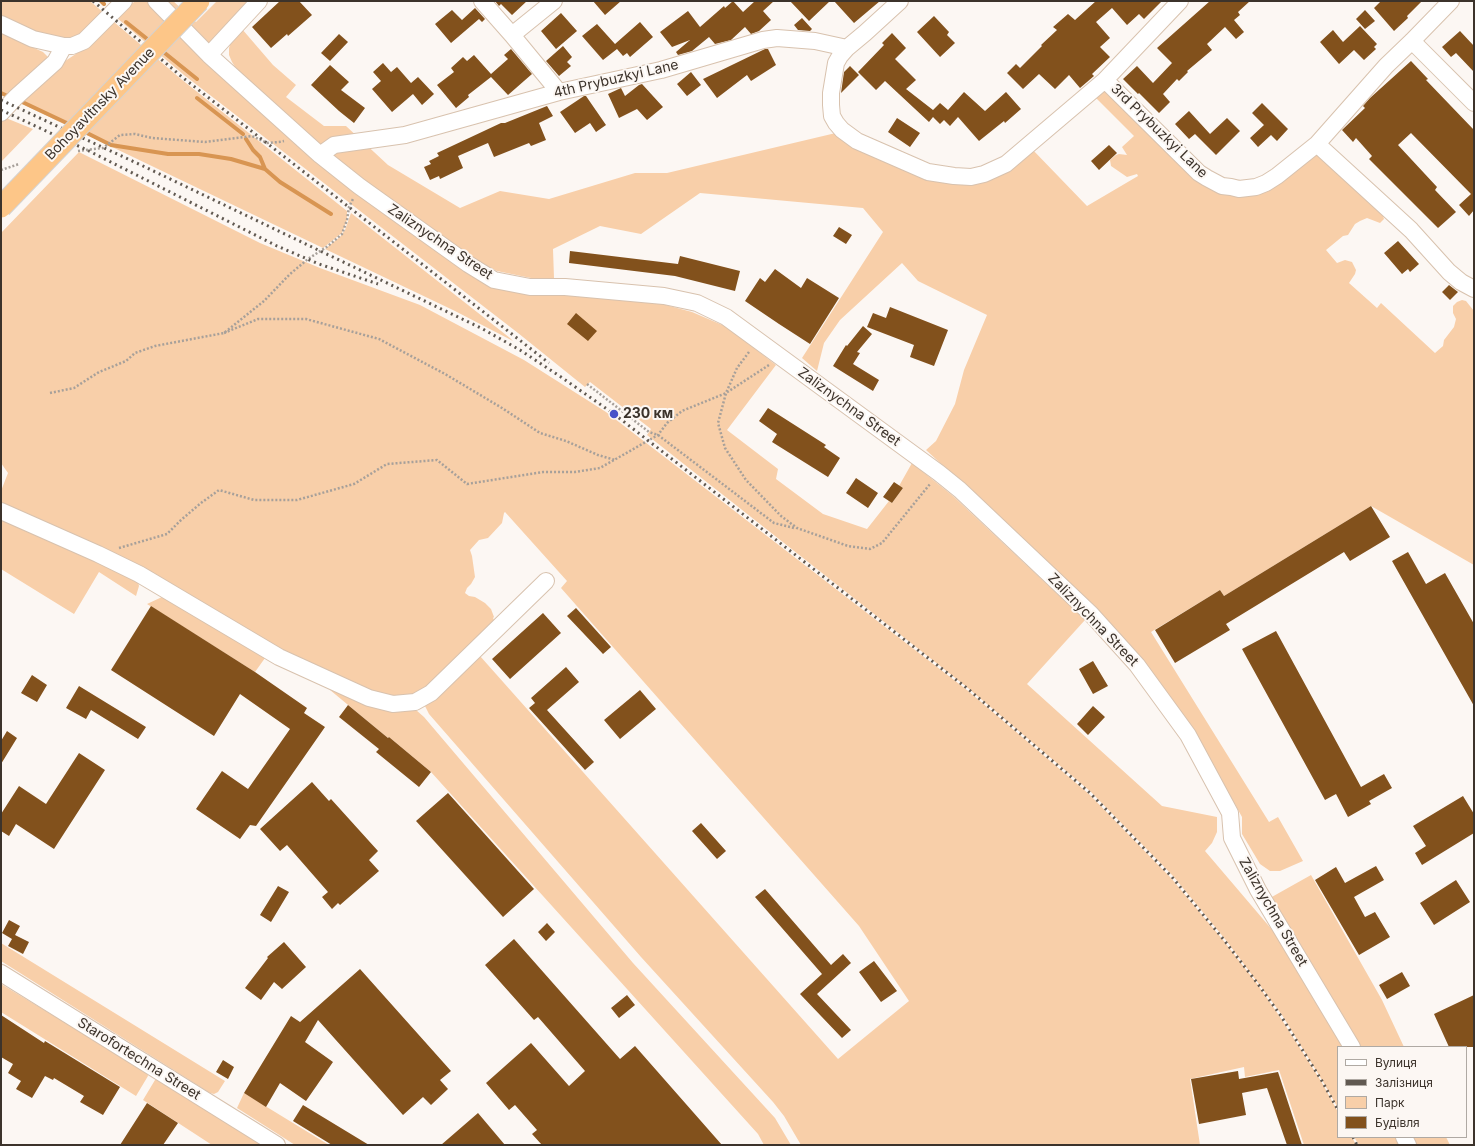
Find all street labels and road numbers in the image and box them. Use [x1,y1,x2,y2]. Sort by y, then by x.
street label: Bohoyavltnsky Avenue [42,44,158,164]
street label: 4th Prybuzkyi Lane [552,56,680,102]
street label: 3rd Prybuzkyi Lane [1107,80,1211,182]
street label: Zaliznychna Street [384,201,496,283]
street label: Zaliznychna Street [794,364,904,450]
street label: Zaliznychna Street [1044,570,1142,670]
street label: Zaliznychna Street [1235,855,1311,969]
street label: Starofortechna Street [74,1014,204,1104]

